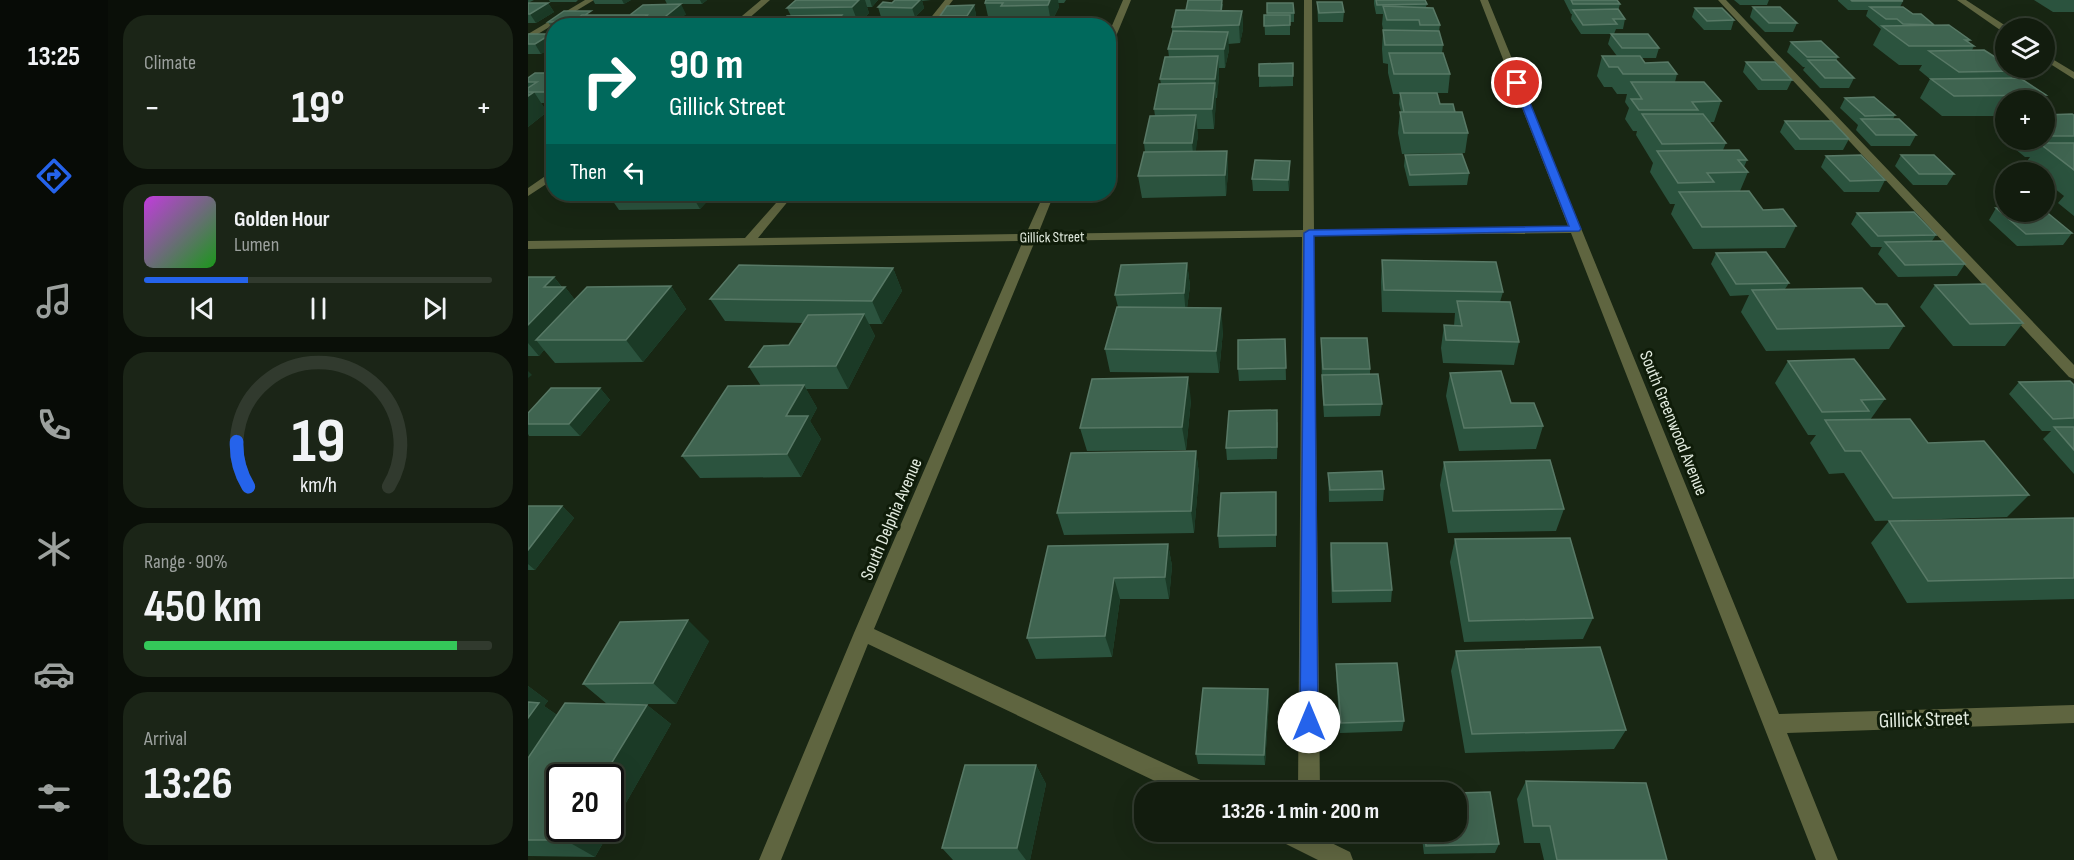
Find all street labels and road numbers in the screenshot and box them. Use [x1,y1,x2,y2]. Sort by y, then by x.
street label: Gillick Street [1019,227,1085,248]
street label: South Greenwood Avenue [1635,348,1712,499]
street label: South Delphia Avenue [856,455,927,583]
street label: Gillick Street [1878,705,1970,734]

